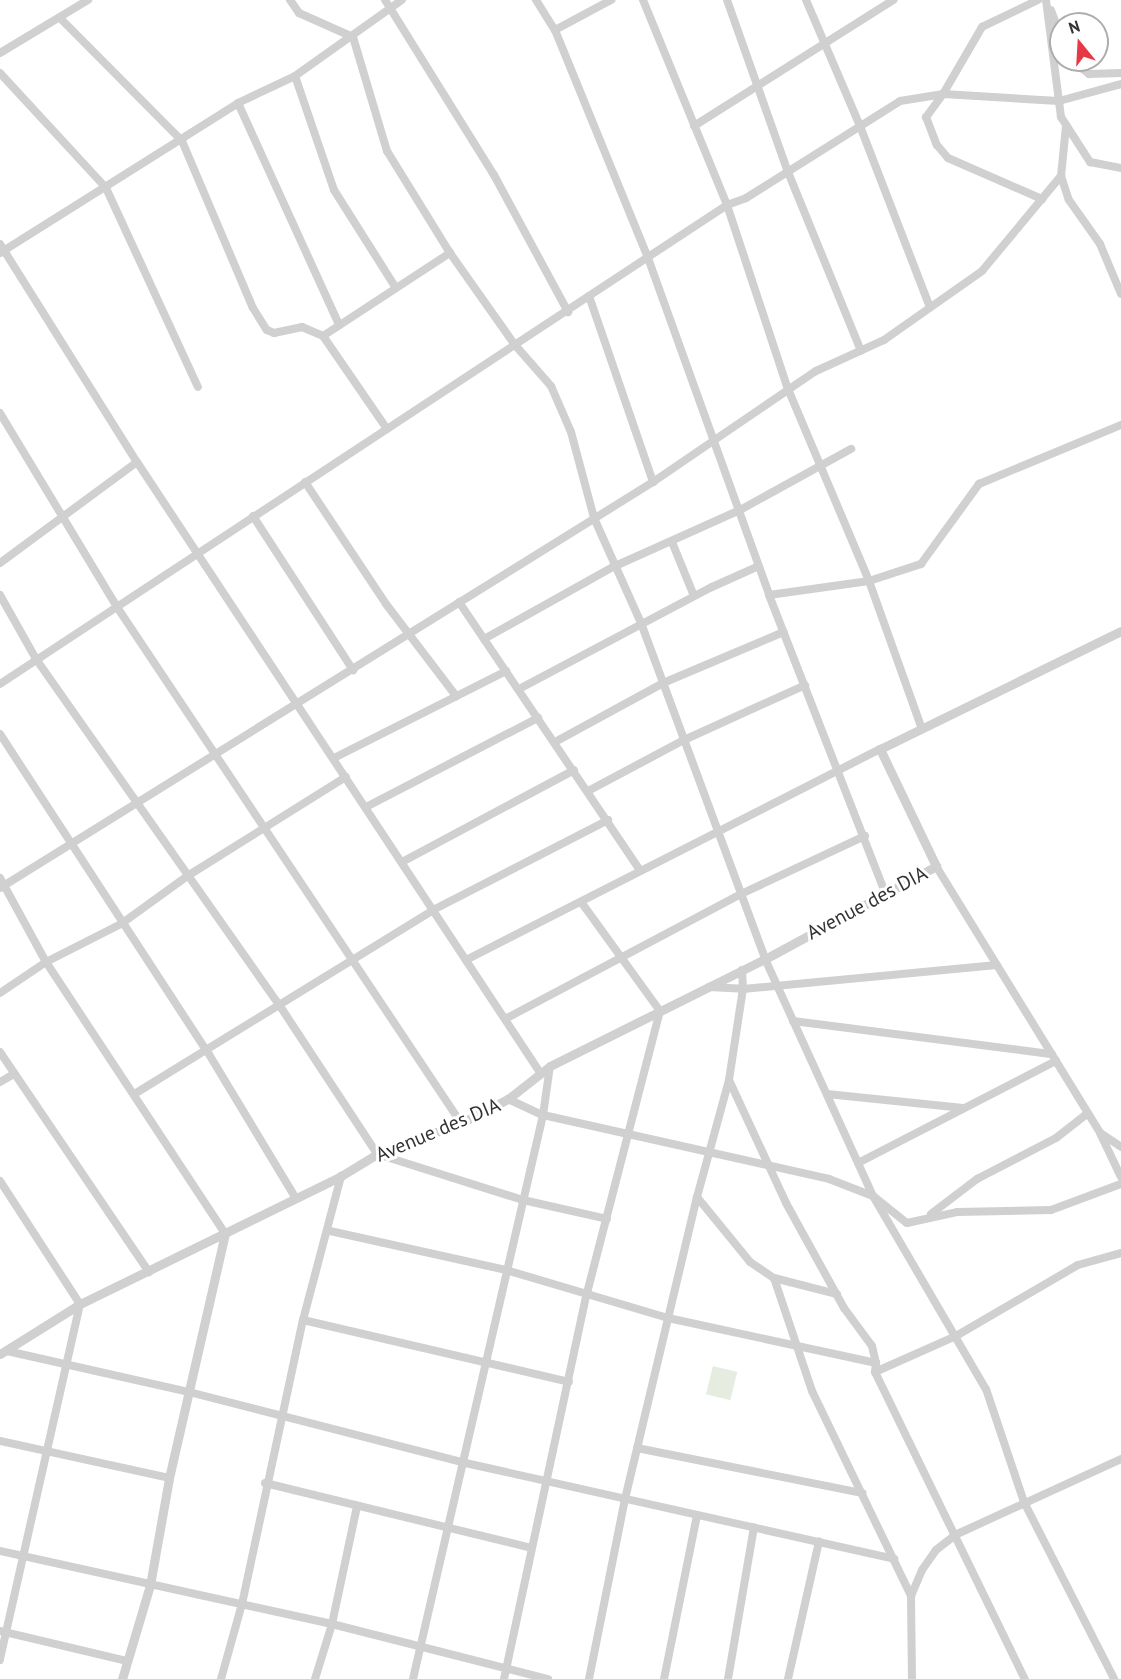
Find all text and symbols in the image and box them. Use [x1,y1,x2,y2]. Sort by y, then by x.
north arrow [1049,12,1109,72]
text: N [1066,16,1082,38]
street label: Avenue des DIA [803,861,931,945]
street label: Avenue des DIA [372,1093,504,1167]

